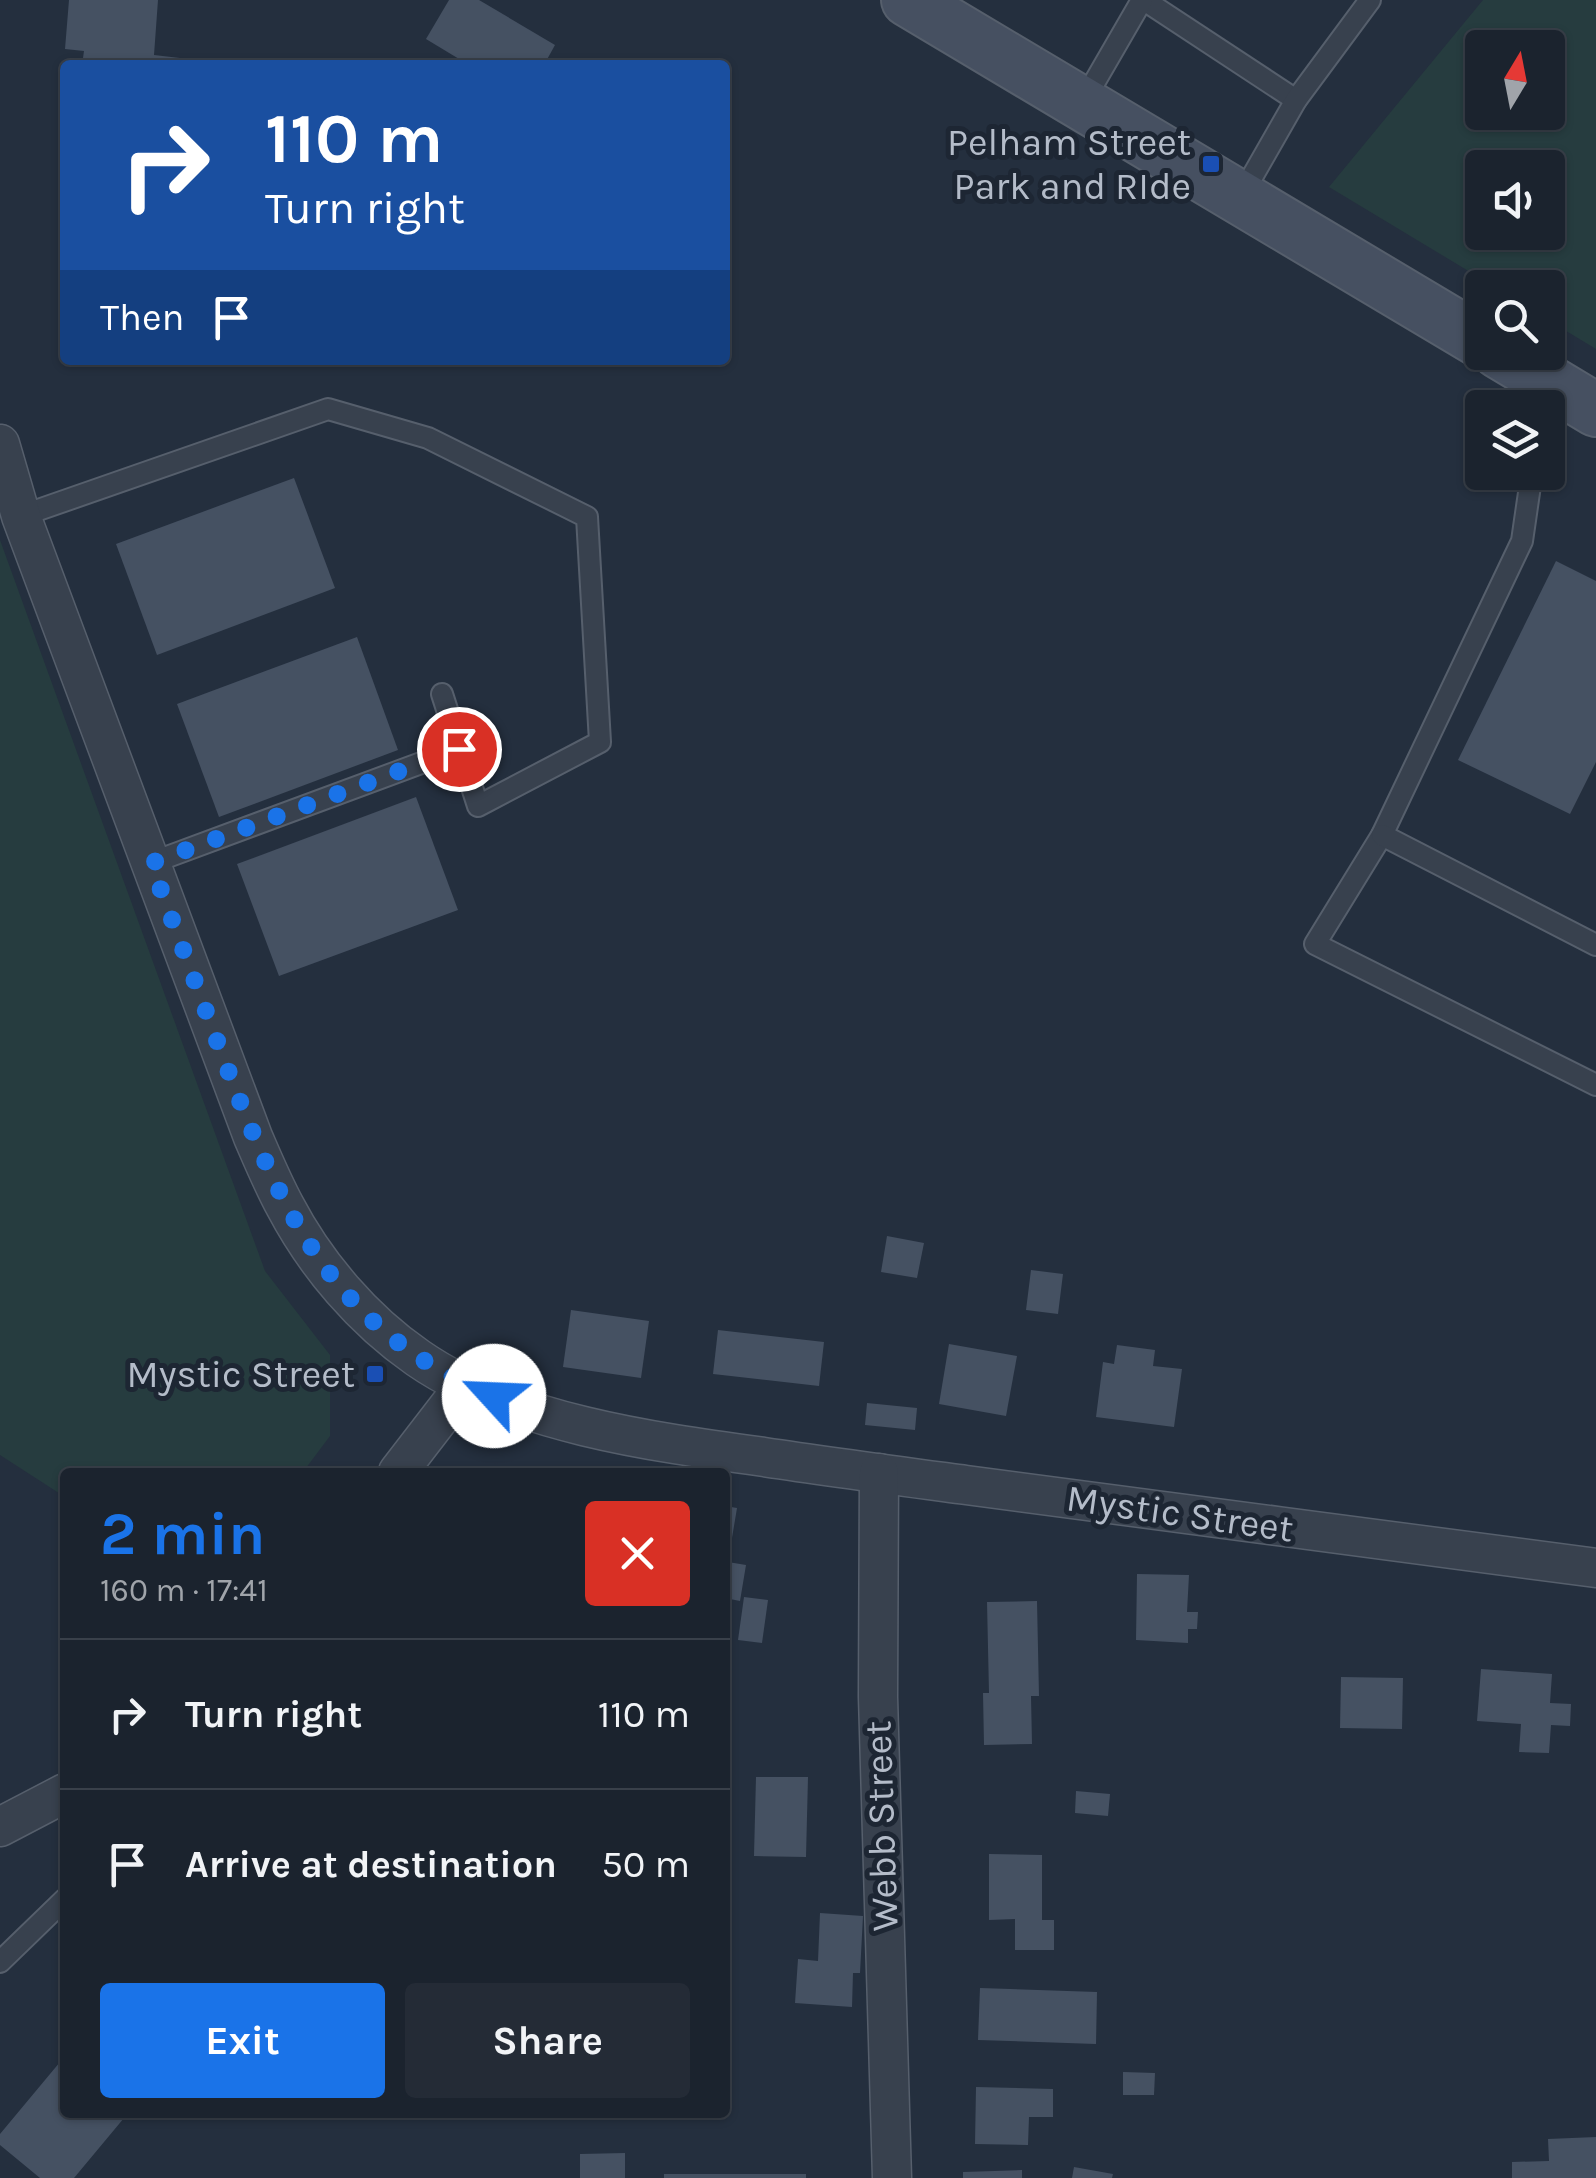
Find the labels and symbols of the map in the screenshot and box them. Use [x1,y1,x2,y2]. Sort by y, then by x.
north arrow [1465,30,1565,130]
place label: Pelham Street Park and RIde [947,120,1191,209]
marker: Pelham Street Park and RIde [1200,153,1222,175]
pin [417,707,502,792]
position arrow [442,1344,546,1448]
place label: Mystic Street [127,1352,355,1397]
marker: Mystic Street [364,1363,386,1385]
street label: Mystic Street [1064,1475,1296,1552]
street label: Webb Street [855,1720,908,1932]

